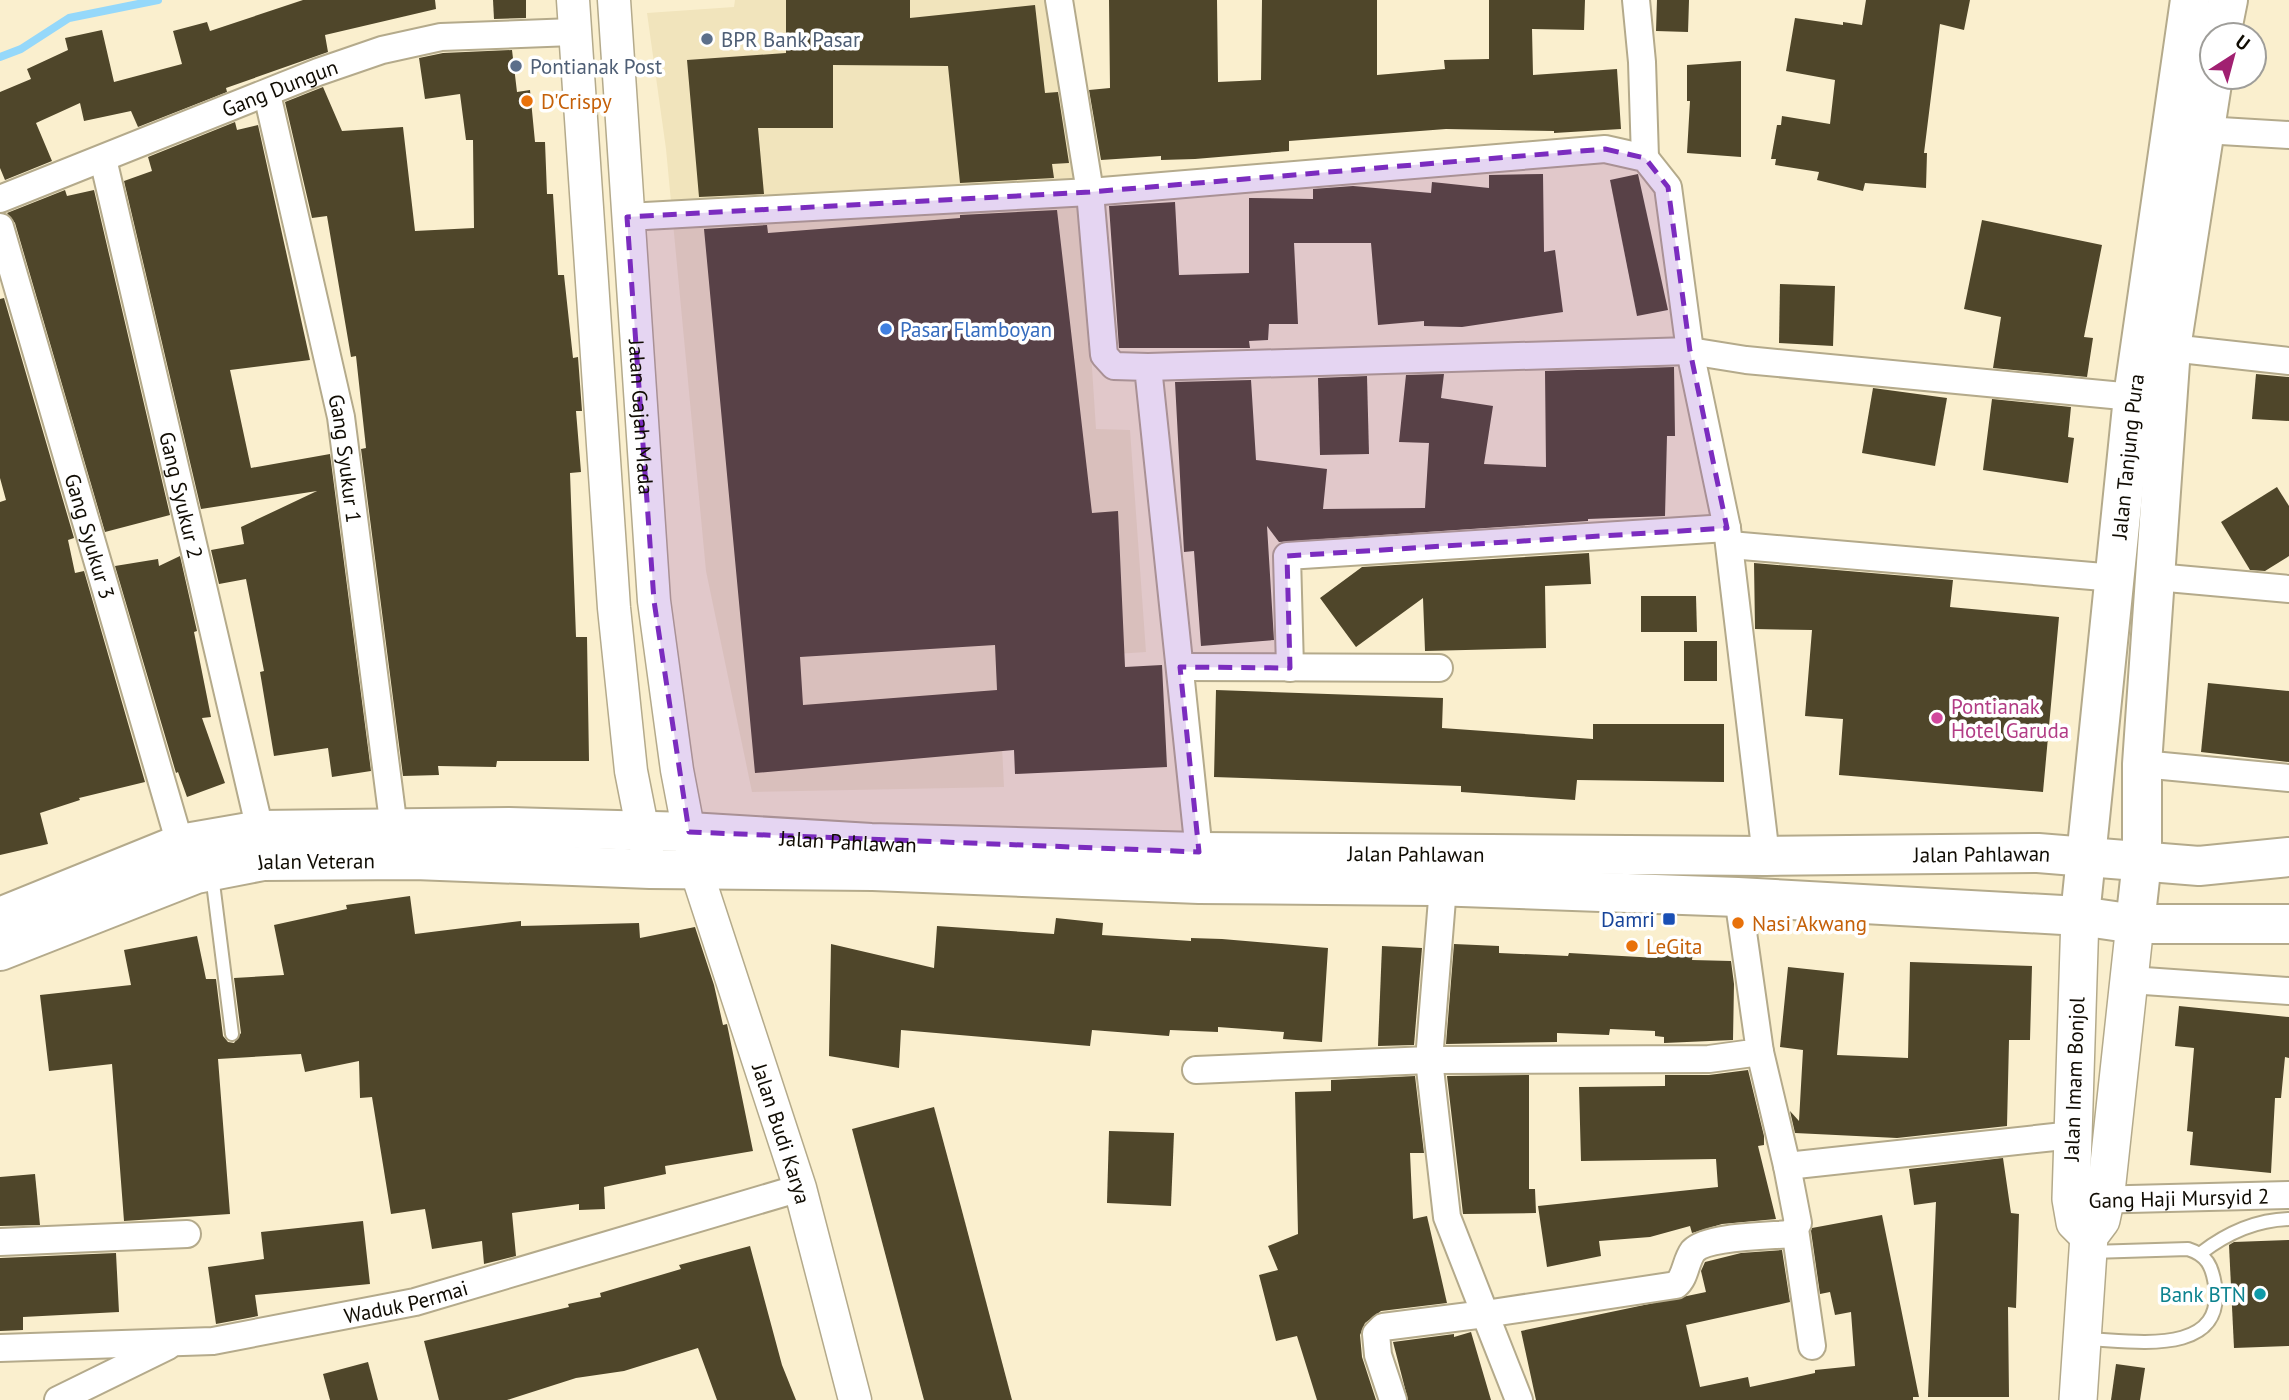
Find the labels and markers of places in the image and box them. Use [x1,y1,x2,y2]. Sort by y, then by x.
place label: BPR Bank Pasar [721,26,860,53]
marker: BPR Bank Pasar [699,31,715,47]
place label: Pontianak Post [530,53,662,80]
marker: Pontianak Post [508,58,524,74]
place label: D'Crispy [541,88,612,115]
marker: D'Crispy [519,93,535,109]
place label: Pasar Flamboyan [900,316,1052,343]
marker: Pasar Flamboyan [878,321,894,337]
place label: Pontianak Hotel Garuda [1951,693,2069,744]
marker: Pontianak Hotel Garuda [1929,710,1945,726]
place label: Damri [1601,906,1655,933]
place label: Nasi Akwang [1752,910,1867,937]
marker: Damri [1661,911,1677,927]
marker: Nasi Akwang [1730,915,1746,931]
place label: LeGita [1646,933,1702,960]
marker: LeGita [1624,938,1640,954]
place label: Bank BTN [2159,1281,2246,1308]
marker: Bank BTN [2252,1286,2268,1302]

